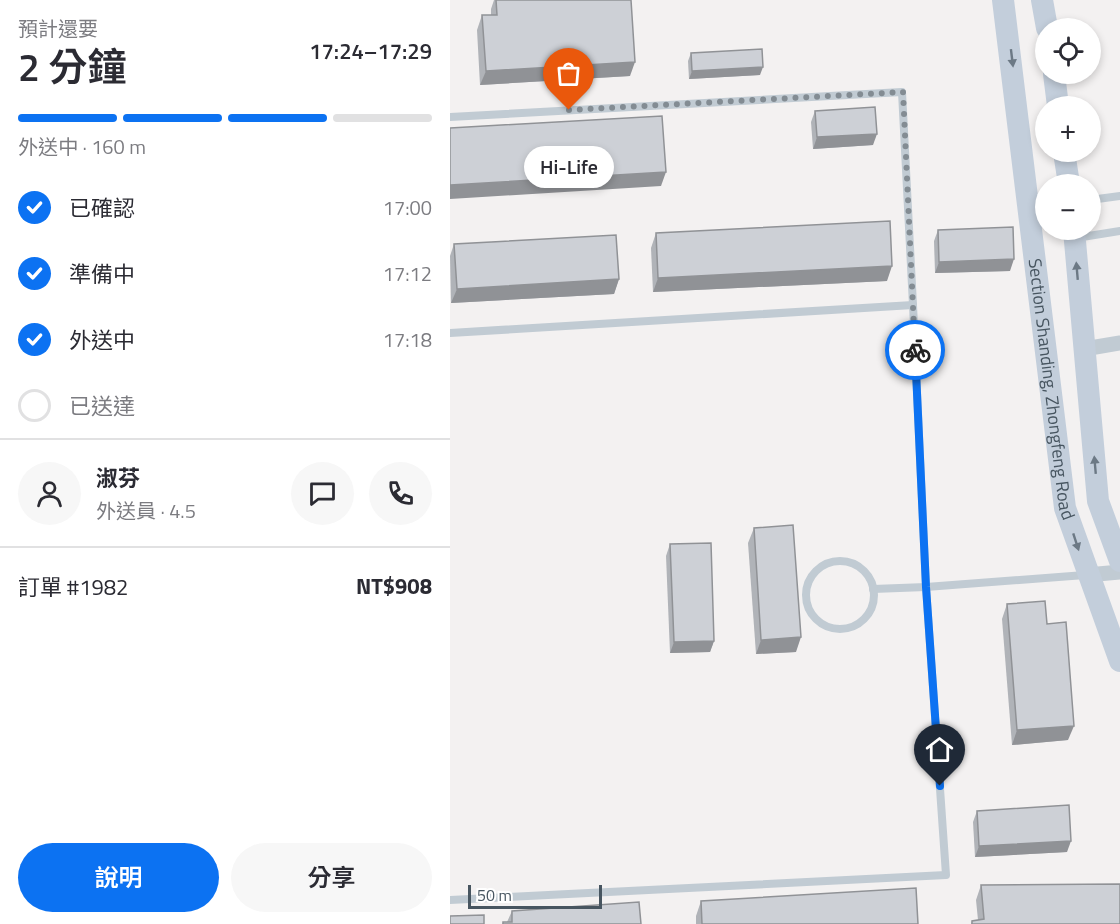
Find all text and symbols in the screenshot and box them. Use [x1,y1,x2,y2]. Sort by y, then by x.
text: 預計還要 [18,13,98,44]
map controls [1035,18,1101,240]
button: locate [1035,18,1101,84]
text: 17:24–17:29 [309,34,432,68]
text: 2 分鐘 [18,37,126,96]
pin [543,48,594,110]
one-way arrow [1007,49,1016,68]
icon: bag [552,57,585,90]
button: + [1035,96,1101,162]
text: 外送中 · 160 m [18,131,146,162]
callout: Hi-Life [524,146,614,188]
text: Hi-Life [540,151,598,182]
button: − [1035,174,1101,240]
icon: check [18,191,51,224]
text: 已確認 [69,191,135,225]
text: 17:00 [383,192,432,223]
icon: check [18,257,51,290]
text: 準備中 [69,257,135,291]
street label: Section Shanding, Zhongfeng Road [1022,257,1082,524]
text: 17:12 [383,258,432,289]
one-way arrow [1072,261,1082,280]
courier [885,320,945,380]
icon: check [18,323,51,356]
text: 外送中 [69,323,135,357]
text: 17:18 [383,324,432,355]
icon: bike [899,334,932,367]
text: 已送達 [69,389,135,423]
one-way arrow [1090,455,1100,474]
text: 淑芬 [96,461,140,495]
button: person [18,462,81,525]
button: chat [291,462,354,525]
button: phone [369,462,432,525]
text: 外送員 · 4.5 [96,495,196,526]
one-way arrow [1072,533,1081,551]
text: NT$908 [356,569,432,603]
text: 訂單 #1982 [18,570,128,604]
pin [914,724,965,786]
icon: home [923,733,956,766]
button: 說明 [18,843,219,912]
button: 分享 [231,843,432,912]
scale bar [468,882,602,910]
text: 50 m [477,883,512,907]

